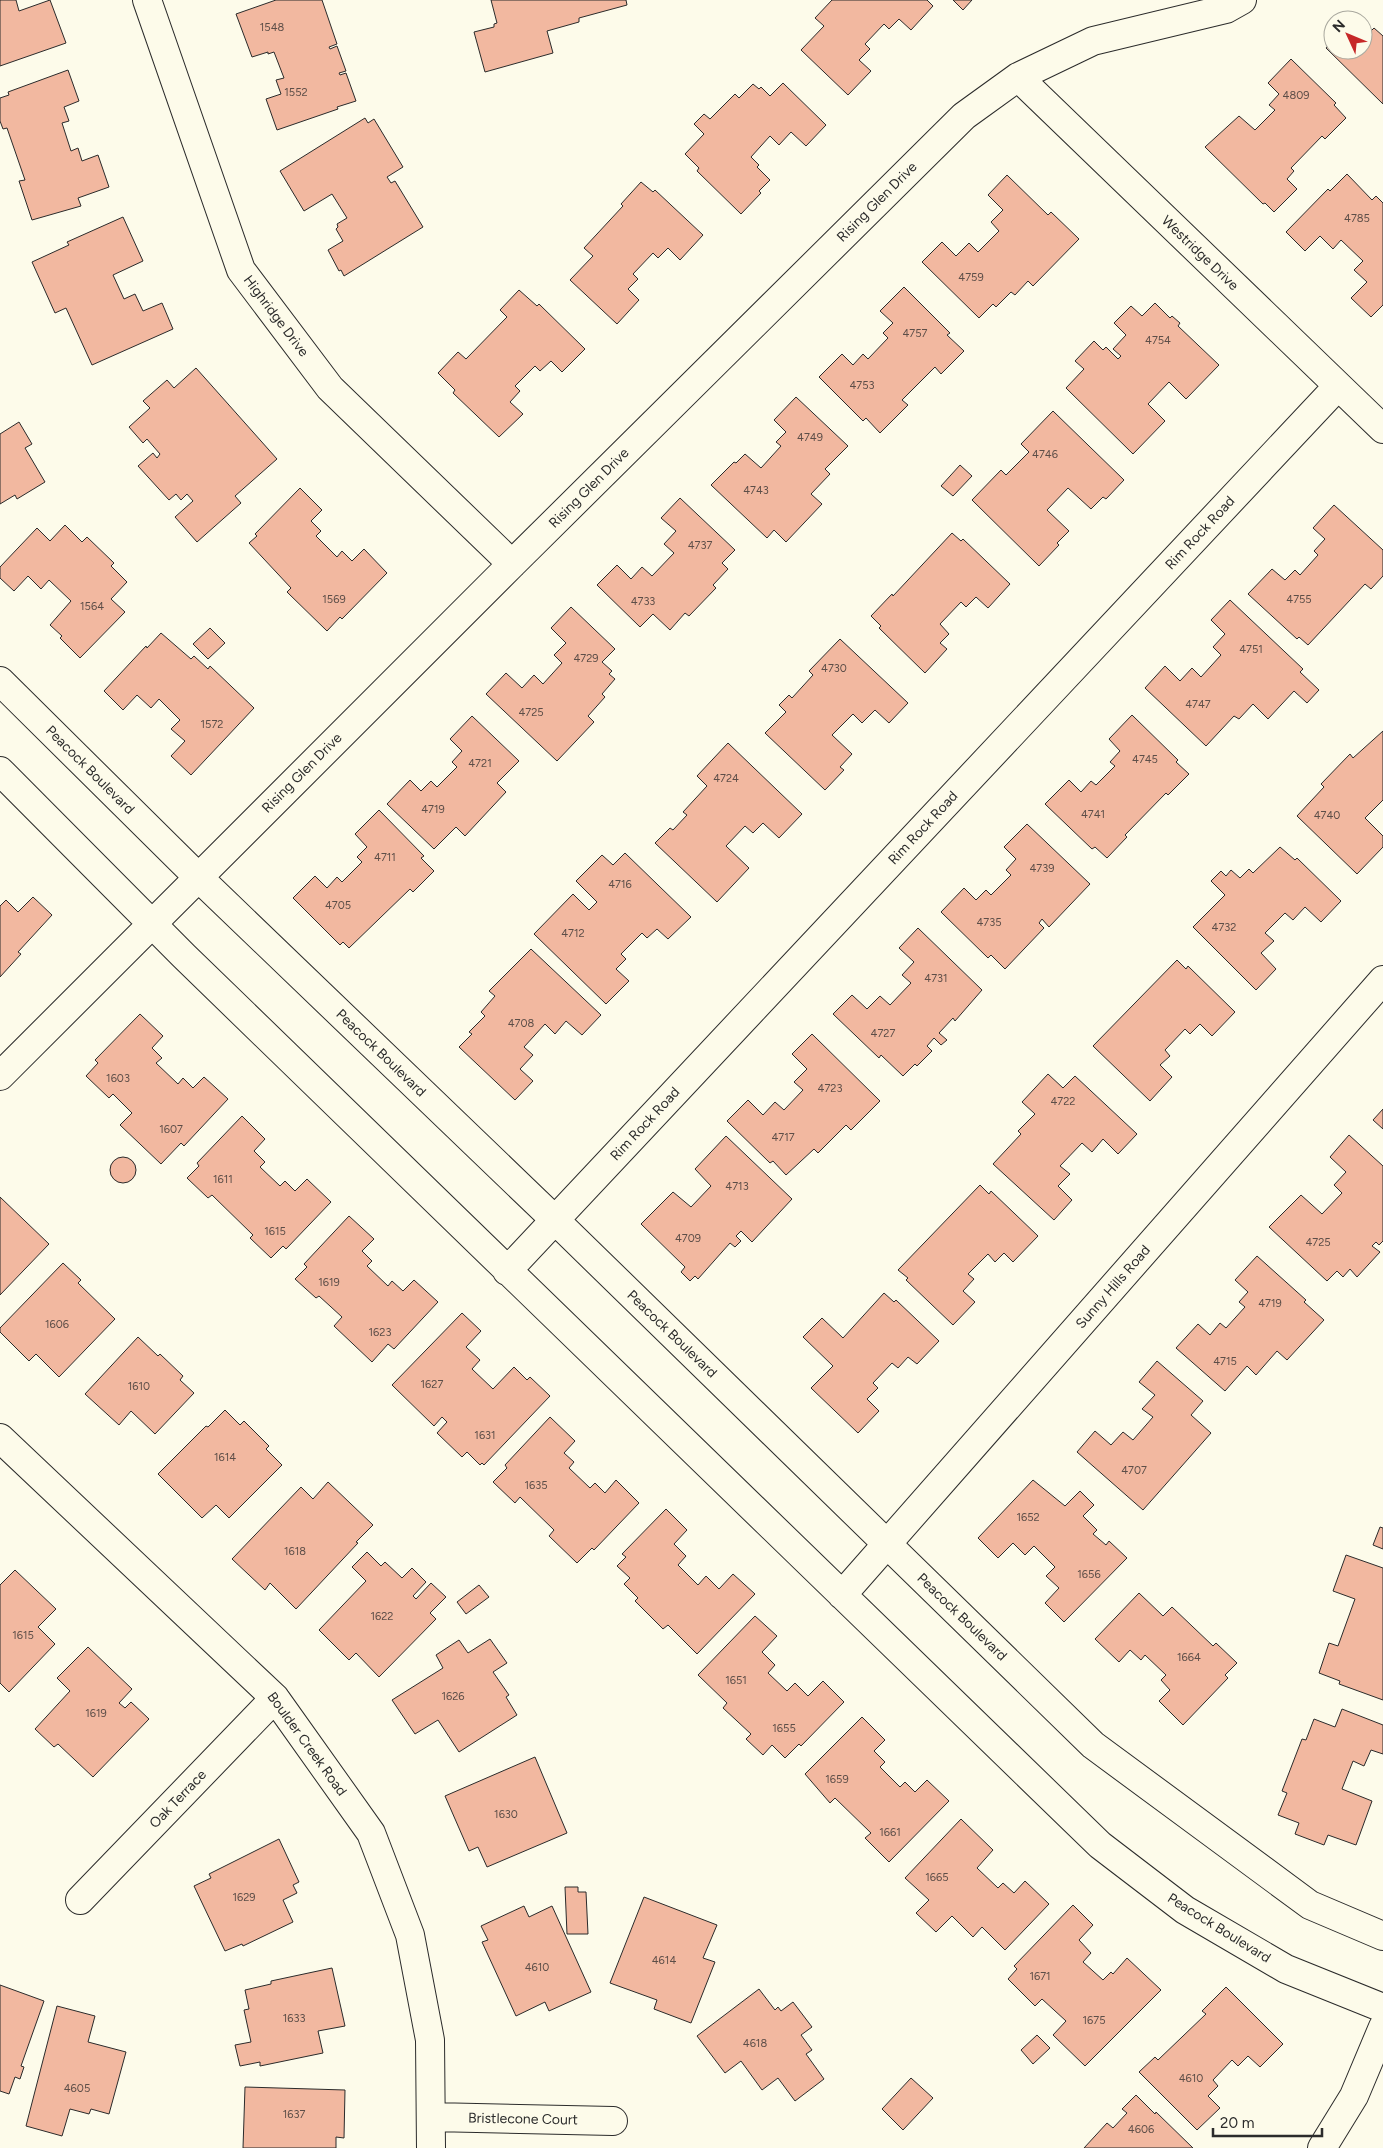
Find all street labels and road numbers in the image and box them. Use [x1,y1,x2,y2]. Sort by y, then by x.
street label: Rising Glen Drive [833,158,921,246]
street label: Westridge Drive [1158,212,1242,294]
street label: Highridge Drive [240,272,312,360]
street label: Rising Glen Drive [545,444,633,532]
street label: Rim Rock Road [1162,493,1238,573]
street label: Peacock Boulevard [42,722,138,818]
street label: Rising Glen Drive [258,729,346,817]
street label: Rim Rock Road [885,788,961,868]
street label: Peacock Boulevard [332,1006,430,1100]
street label: Rim Rock Road [607,1084,683,1164]
street label: Sunny Hills Road [1072,1242,1154,1332]
street label: Peacock Boulevard [623,1287,721,1381]
street label: Peacock Boulevard [913,1570,1011,1664]
street label: Boulder Creek Road [264,1689,350,1799]
street label: Oak Terrace [146,1766,210,1832]
street label: Peacock Boulevard [1164,1889,1274,1967]
street label: Bristlecone Court [468,2110,578,2128]

